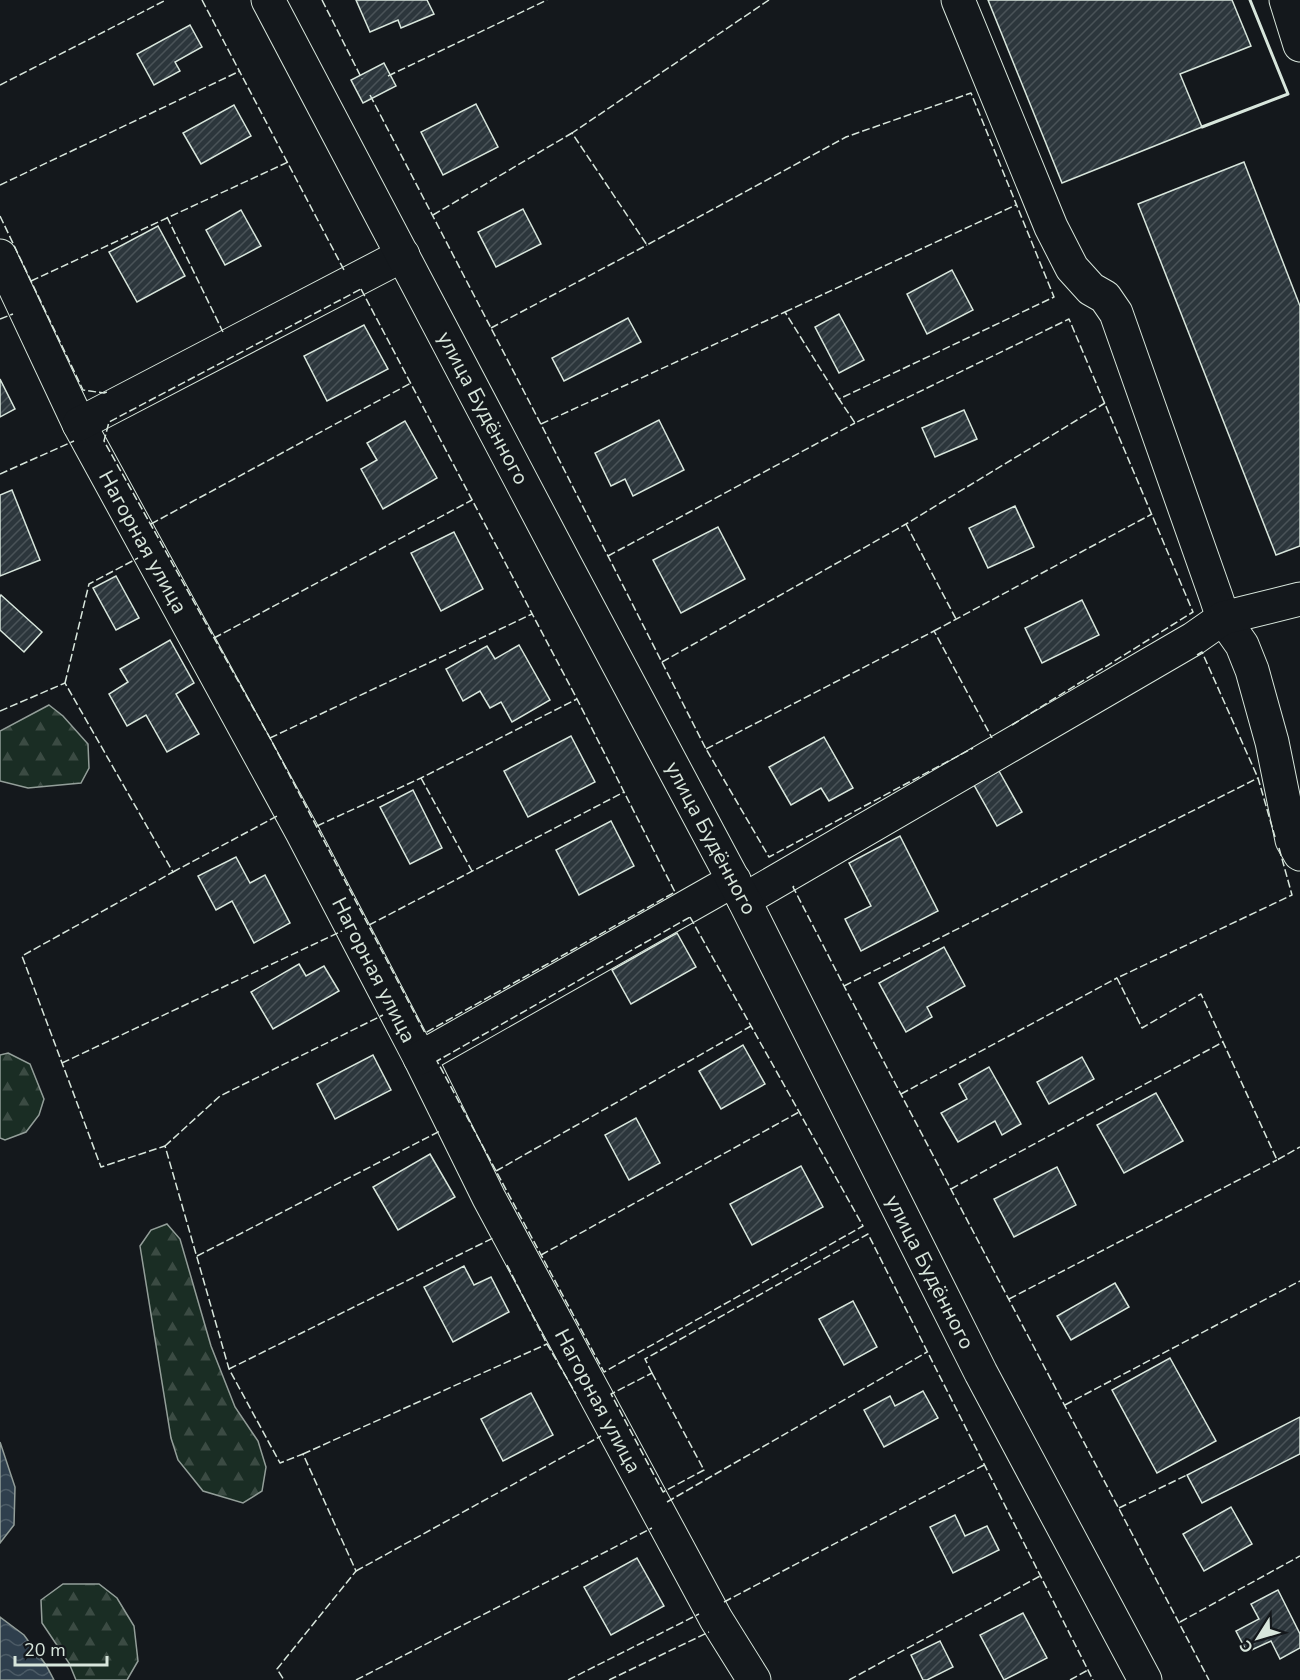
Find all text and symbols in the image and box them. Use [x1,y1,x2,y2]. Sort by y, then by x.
street label: улица Будённого [431,326,535,490]
street label: Нагорная улица [92,465,194,619]
street label: улица Будённого [659,756,763,920]
street label: Нагорная улица [325,892,423,1048]
street label: улица Будённого [879,1190,981,1354]
street label: Нагорная улица [548,1324,648,1478]
north arrow [1228,1608,1288,1668]
scale bar [15,1629,106,1667]
text: С [1235,1635,1259,1657]
text: 20 m [24,1638,66,1662]

